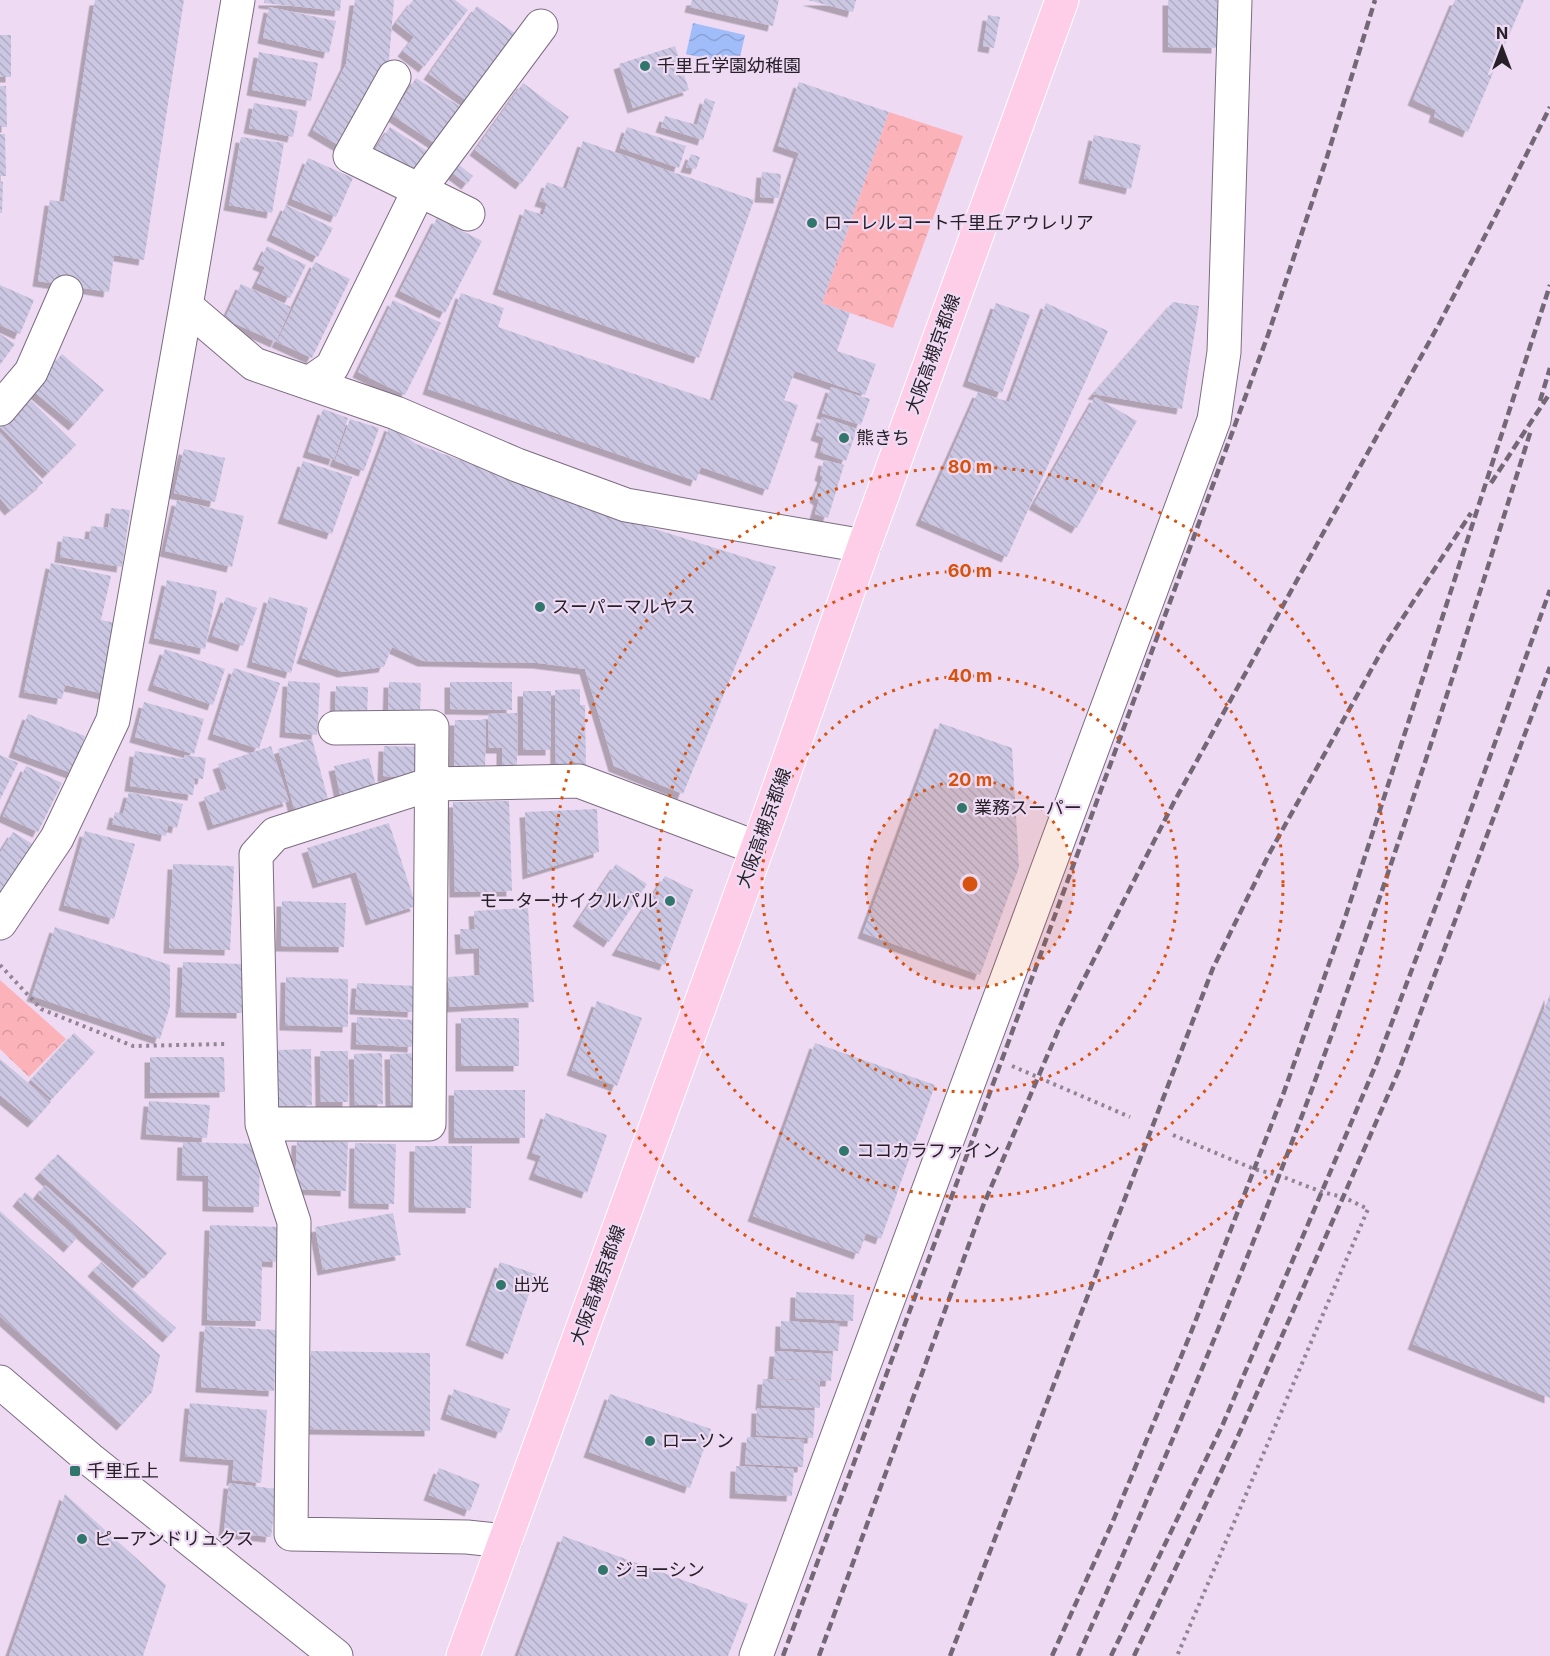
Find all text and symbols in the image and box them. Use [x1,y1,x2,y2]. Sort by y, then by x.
north arrow [1472,18,1532,78]
text: N [1496,23,1508,43]
place label: 千里丘学園幼稚園 [657,55,801,76]
marker: 千里丘学園幼稚園 [638,59,652,73]
place label: ローレルコート千里丘アウレリア [824,212,1094,233]
marker: ローレルコート千里丘アウレリア [805,216,819,230]
street label: 大阪高槻京都線 [901,291,964,417]
place label: 熊きち [856,427,910,448]
marker: 熊きち [837,431,851,445]
text: 80 m [948,456,992,477]
text: 60 m [948,560,992,581]
place label: スーパーマルヤス [552,596,696,617]
marker: スーパーマルヤス [533,600,547,614]
text: 40 m [948,665,993,686]
street label: 大阪高槻京都線 [732,765,795,891]
text: 20 m [948,769,992,790]
place label: 業務スーパー [974,797,1082,818]
marker: 業務スーパー [955,801,969,815]
centre of rings [960,874,980,894]
place label: モーターサイクルパル [479,890,658,911]
marker: モーターサイクルパル [663,894,677,908]
place label: ココカラファイン [856,1140,1000,1161]
marker: ココカラファイン [837,1144,851,1158]
street label: 大阪高槻京都線 [566,1222,629,1348]
place label: 出光 [513,1274,549,1295]
marker: 出光 [494,1278,508,1292]
place label: ローソン [662,1430,734,1451]
marker: ローソン [643,1434,657,1448]
place label: 千里丘上 [87,1460,159,1481]
marker: 千里丘上 [68,1464,82,1478]
place label: ピーアンドリュクス [94,1528,254,1549]
marker: ピーアンドリュクス [75,1532,89,1546]
place label: ジョーシン [615,1559,705,1580]
marker: ジョーシン [596,1563,610,1577]

